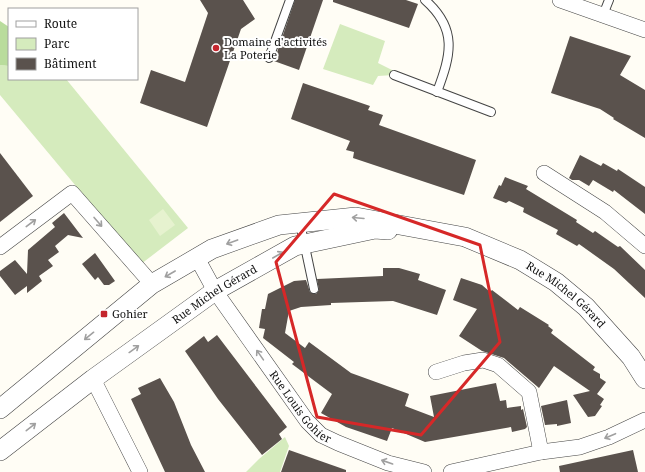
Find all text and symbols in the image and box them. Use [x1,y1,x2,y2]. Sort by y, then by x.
legend [8,8,138,80]
text: Route [44,15,77,32]
place label: Domaine d'activités La Poterie [224,34,327,62]
text: Parc [44,35,70,52]
marker: Domaine d'activités La Poterie [211,43,221,53]
text: Bâtiment [44,55,96,72]
one-way arrow [352,214,365,222]
one-way arrow [93,217,103,227]
one-way arrow [26,219,37,228]
one-way arrow [226,239,238,247]
one-way arrow [272,251,284,259]
street label: Rue Michel Gérard [524,258,609,331]
street label: Rue Michel Gérard [169,261,260,327]
one-way arrow [164,270,176,278]
place label: Gohier [112,306,149,321]
marker: Gohier [99,309,109,319]
one-way arrow [84,331,95,340]
one-way arrow [129,345,140,353]
one-way arrow [256,350,264,361]
street label: Rue Louis Gohier [267,367,335,446]
one-way arrow [25,423,36,432]
one-way arrow [604,433,616,441]
one-way arrow [380,458,393,465]

